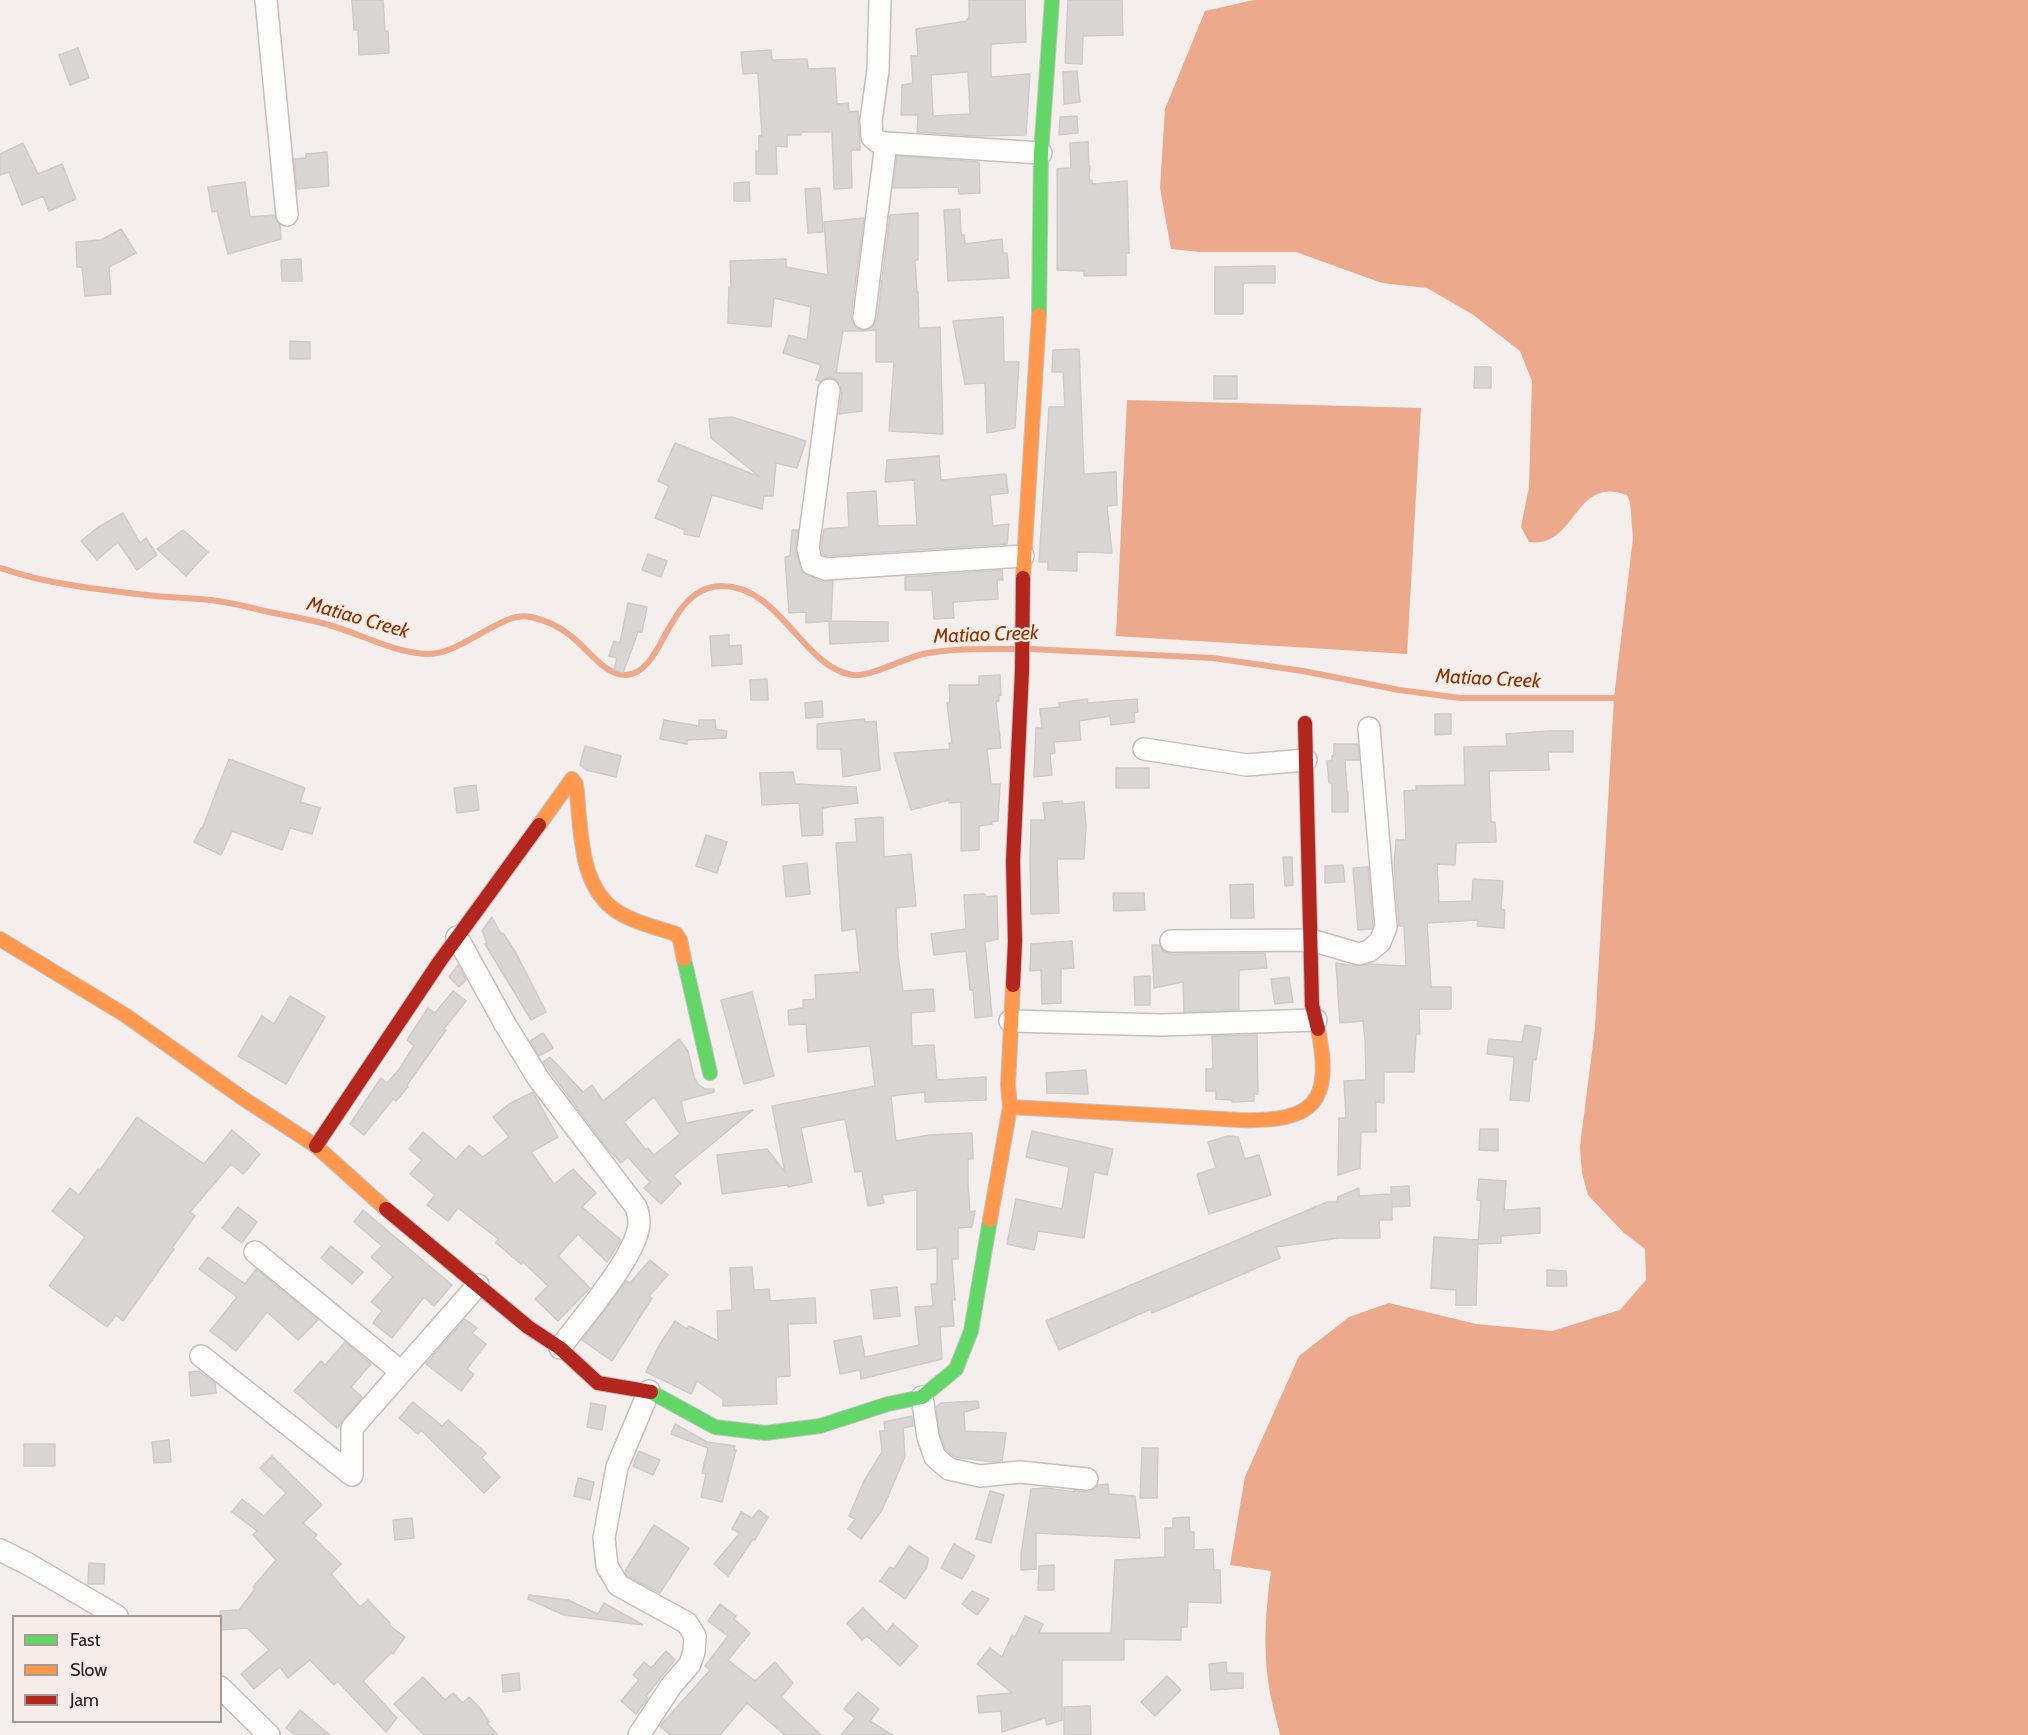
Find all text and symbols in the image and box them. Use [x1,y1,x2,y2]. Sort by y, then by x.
water label: Matiao Creek [304,592,412,644]
water label: Matiao Creek [933,621,1039,649]
water label: Matiao Creek [1435,664,1541,694]
legend [12,1615,222,1723]
text: Fast [70,1629,101,1651]
text: Slow [70,1659,107,1681]
text: Jam [70,1689,99,1711]

